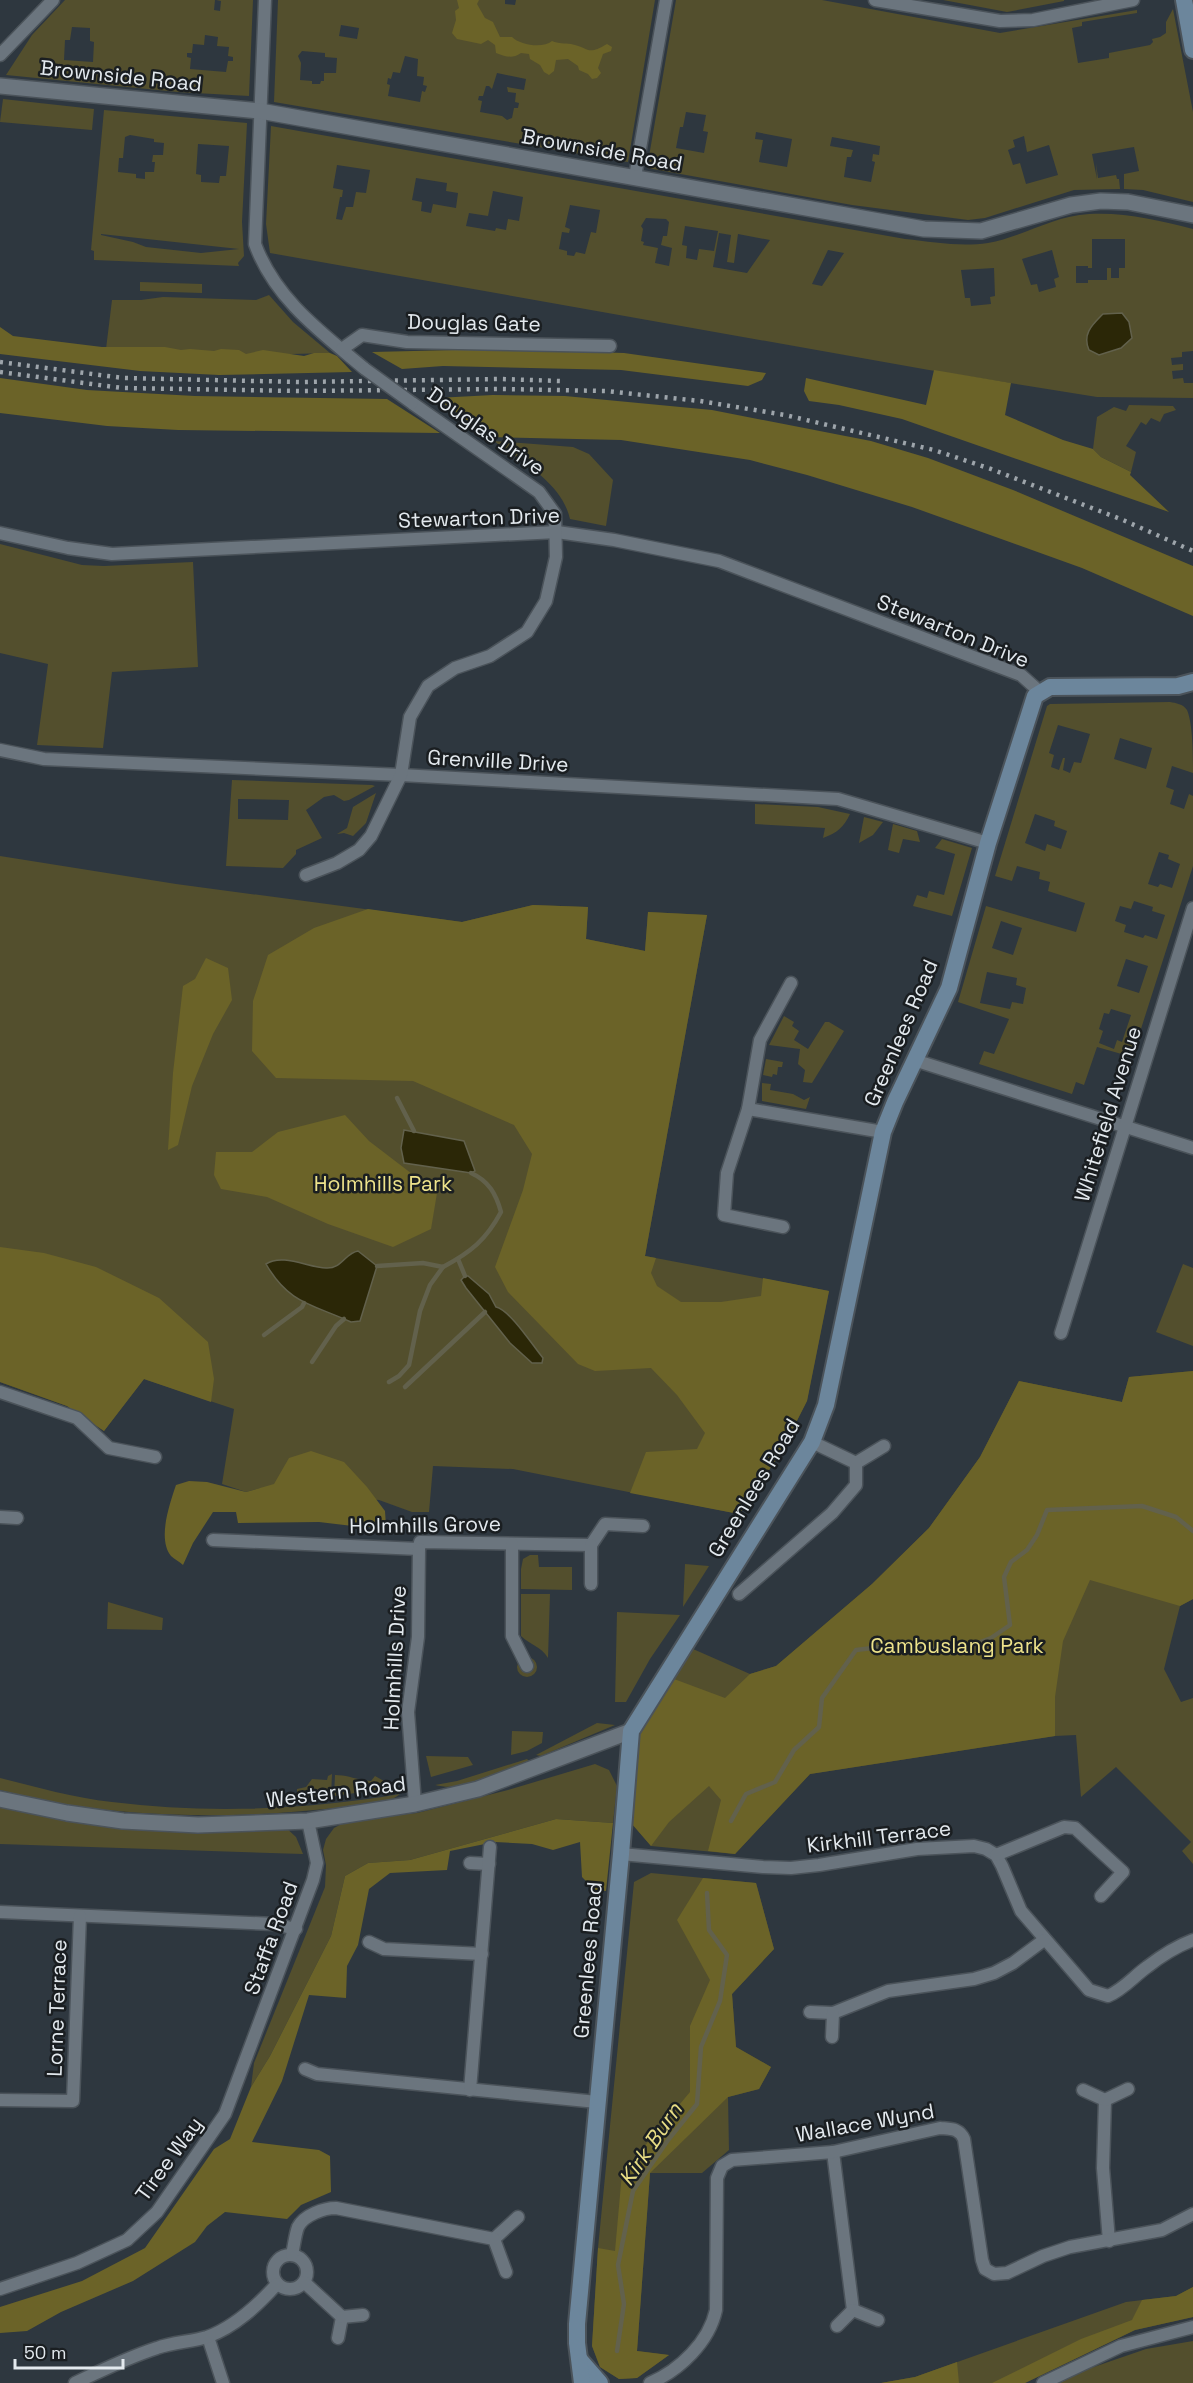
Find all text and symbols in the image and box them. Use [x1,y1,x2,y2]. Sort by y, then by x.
street label: Brownside Road [39,54,204,97]
street label: Brownside Road [519,122,685,177]
street label: Douglas Gate [407,308,541,337]
street label: Douglas Drive [422,380,550,481]
street label: Stewarton Drive [398,501,560,534]
street label: Stewarton Drive [873,588,1033,673]
street label: Grenville Drive [427,743,569,778]
street label: Greenlees Road [857,955,944,1110]
street label: Whitefield Avenue [1068,1023,1147,1205]
park label: Holmhills Park [314,1170,452,1197]
street label: Greenlees Road [702,1413,806,1562]
street label: Holmhills Grove [349,1510,501,1539]
street label: Holmhills Drive [377,1585,412,1731]
park label: Cambuslang Park [870,1632,1044,1659]
street label: Western Road [264,1770,407,1813]
street label: Kirkhill Terrace [805,1814,953,1859]
street label: Staffa Road [238,1877,304,1998]
street label: Greenlees Road [567,1881,608,2039]
street label: Lorne Terrace [41,1939,72,2077]
water label: Kirk Burn [612,2097,688,2191]
street label: Wallace Wynd [794,2097,936,2148]
street label: Tiree Way [129,2111,208,2206]
scale bar [15,2332,123,2370]
text: 50 m [24,2341,66,2364]

